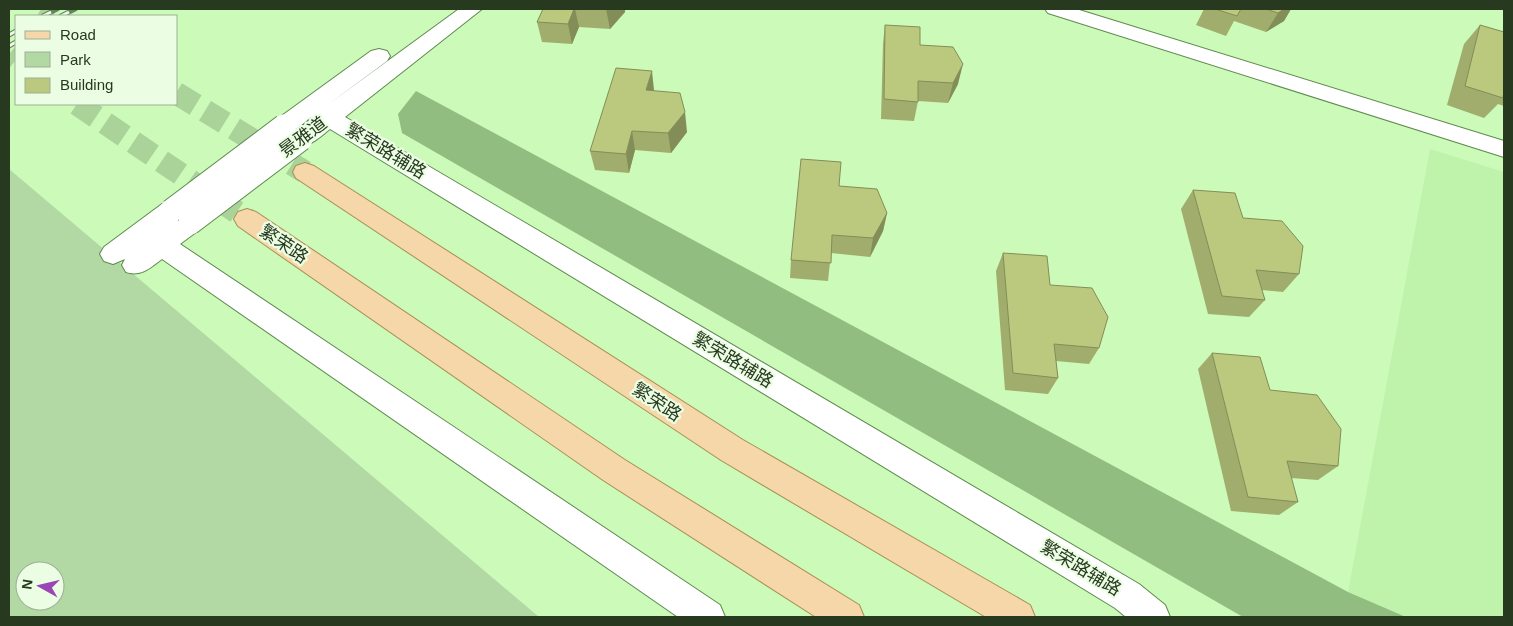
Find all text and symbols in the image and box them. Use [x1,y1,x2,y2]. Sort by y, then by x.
legend [15,15,178,105]
text: Road [60,26,96,43]
text: Park [60,51,91,68]
text: Building [60,76,113,93]
street label: 景雅道 [275,113,331,161]
street label: 繁荣路辅路 [342,119,430,183]
street label: 繁荣路 [256,221,312,267]
street label: 繁荣路辅路 [689,328,777,392]
street label: 繁荣路 [629,379,685,425]
street label: 繁荣路辅路 [1037,536,1125,600]
north arrow [15,561,65,611]
text: N [18,578,36,590]

